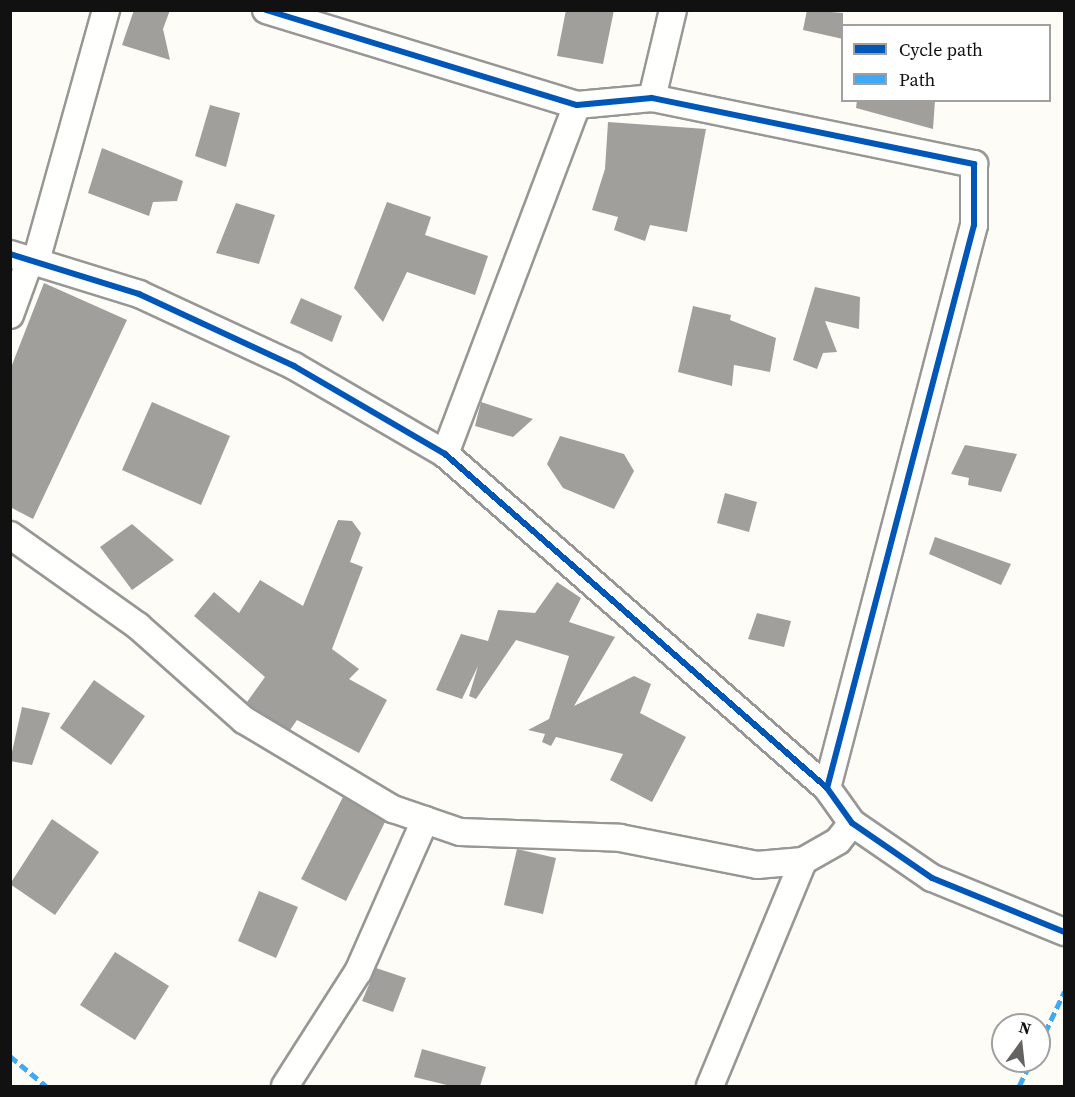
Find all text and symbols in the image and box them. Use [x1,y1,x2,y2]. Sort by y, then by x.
legend [841,24,1051,102]
text: Cycle path [899,37,983,62]
text: Path [899,67,935,92]
north arrow [991,1013,1051,1073]
text: N [1017,1015,1034,1040]

